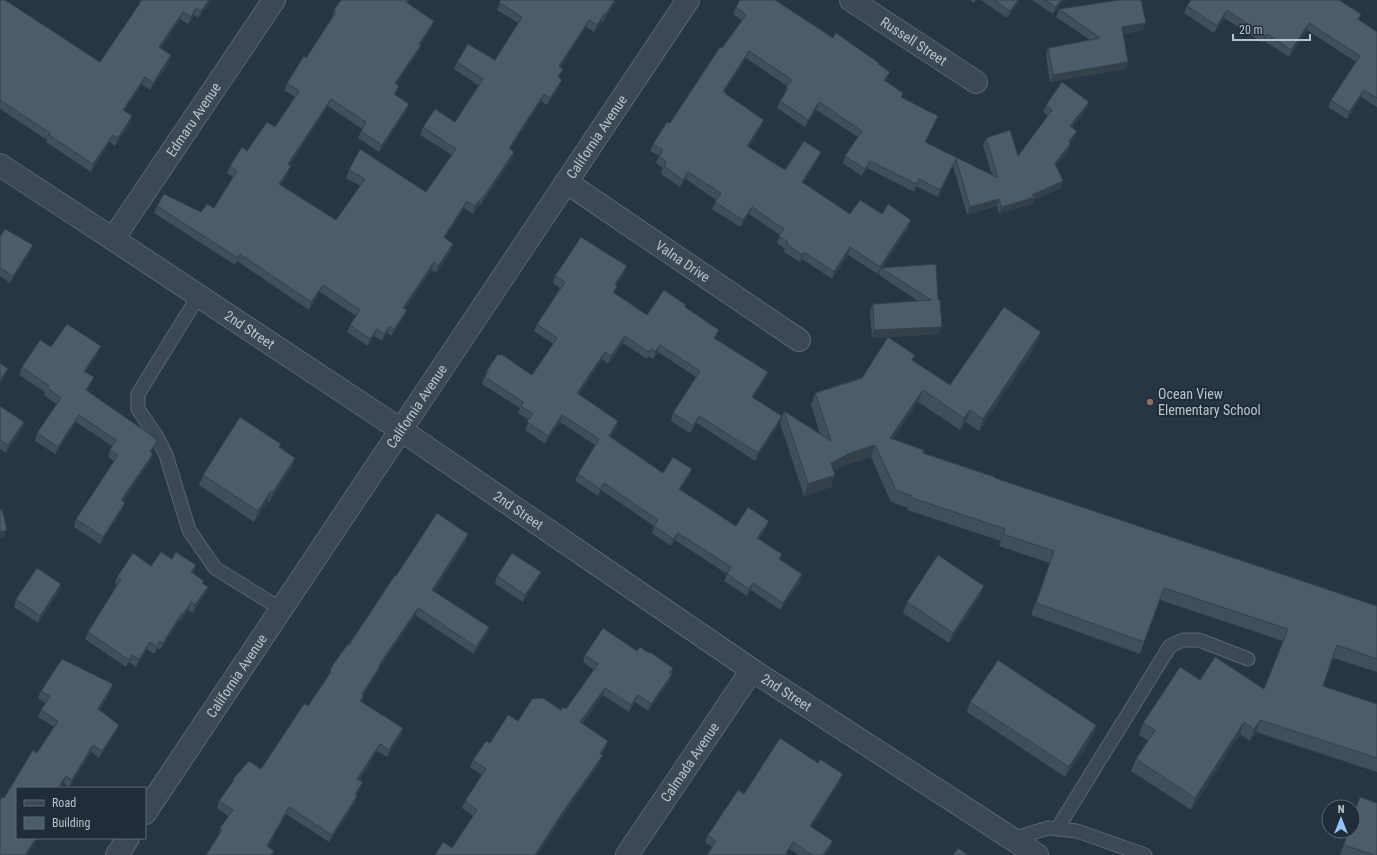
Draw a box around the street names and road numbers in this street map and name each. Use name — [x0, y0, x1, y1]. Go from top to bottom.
street label: Russell Street — [878, 14, 950, 69]
street label: Edmaru Avenue — [163, 79, 224, 160]
street label: California Avenue — [563, 92, 630, 182]
street label: Valna Drive — [652, 237, 713, 285]
street label: 2nd Street — [222, 307, 278, 352]
street label: California Avenue — [383, 361, 450, 451]
street label: 2nd Street — [491, 488, 546, 533]
street label: California Avenue — [203, 631, 271, 721]
street label: 2nd Street — [758, 670, 815, 715]
street label: Calmada Avenue — [657, 719, 722, 805]

